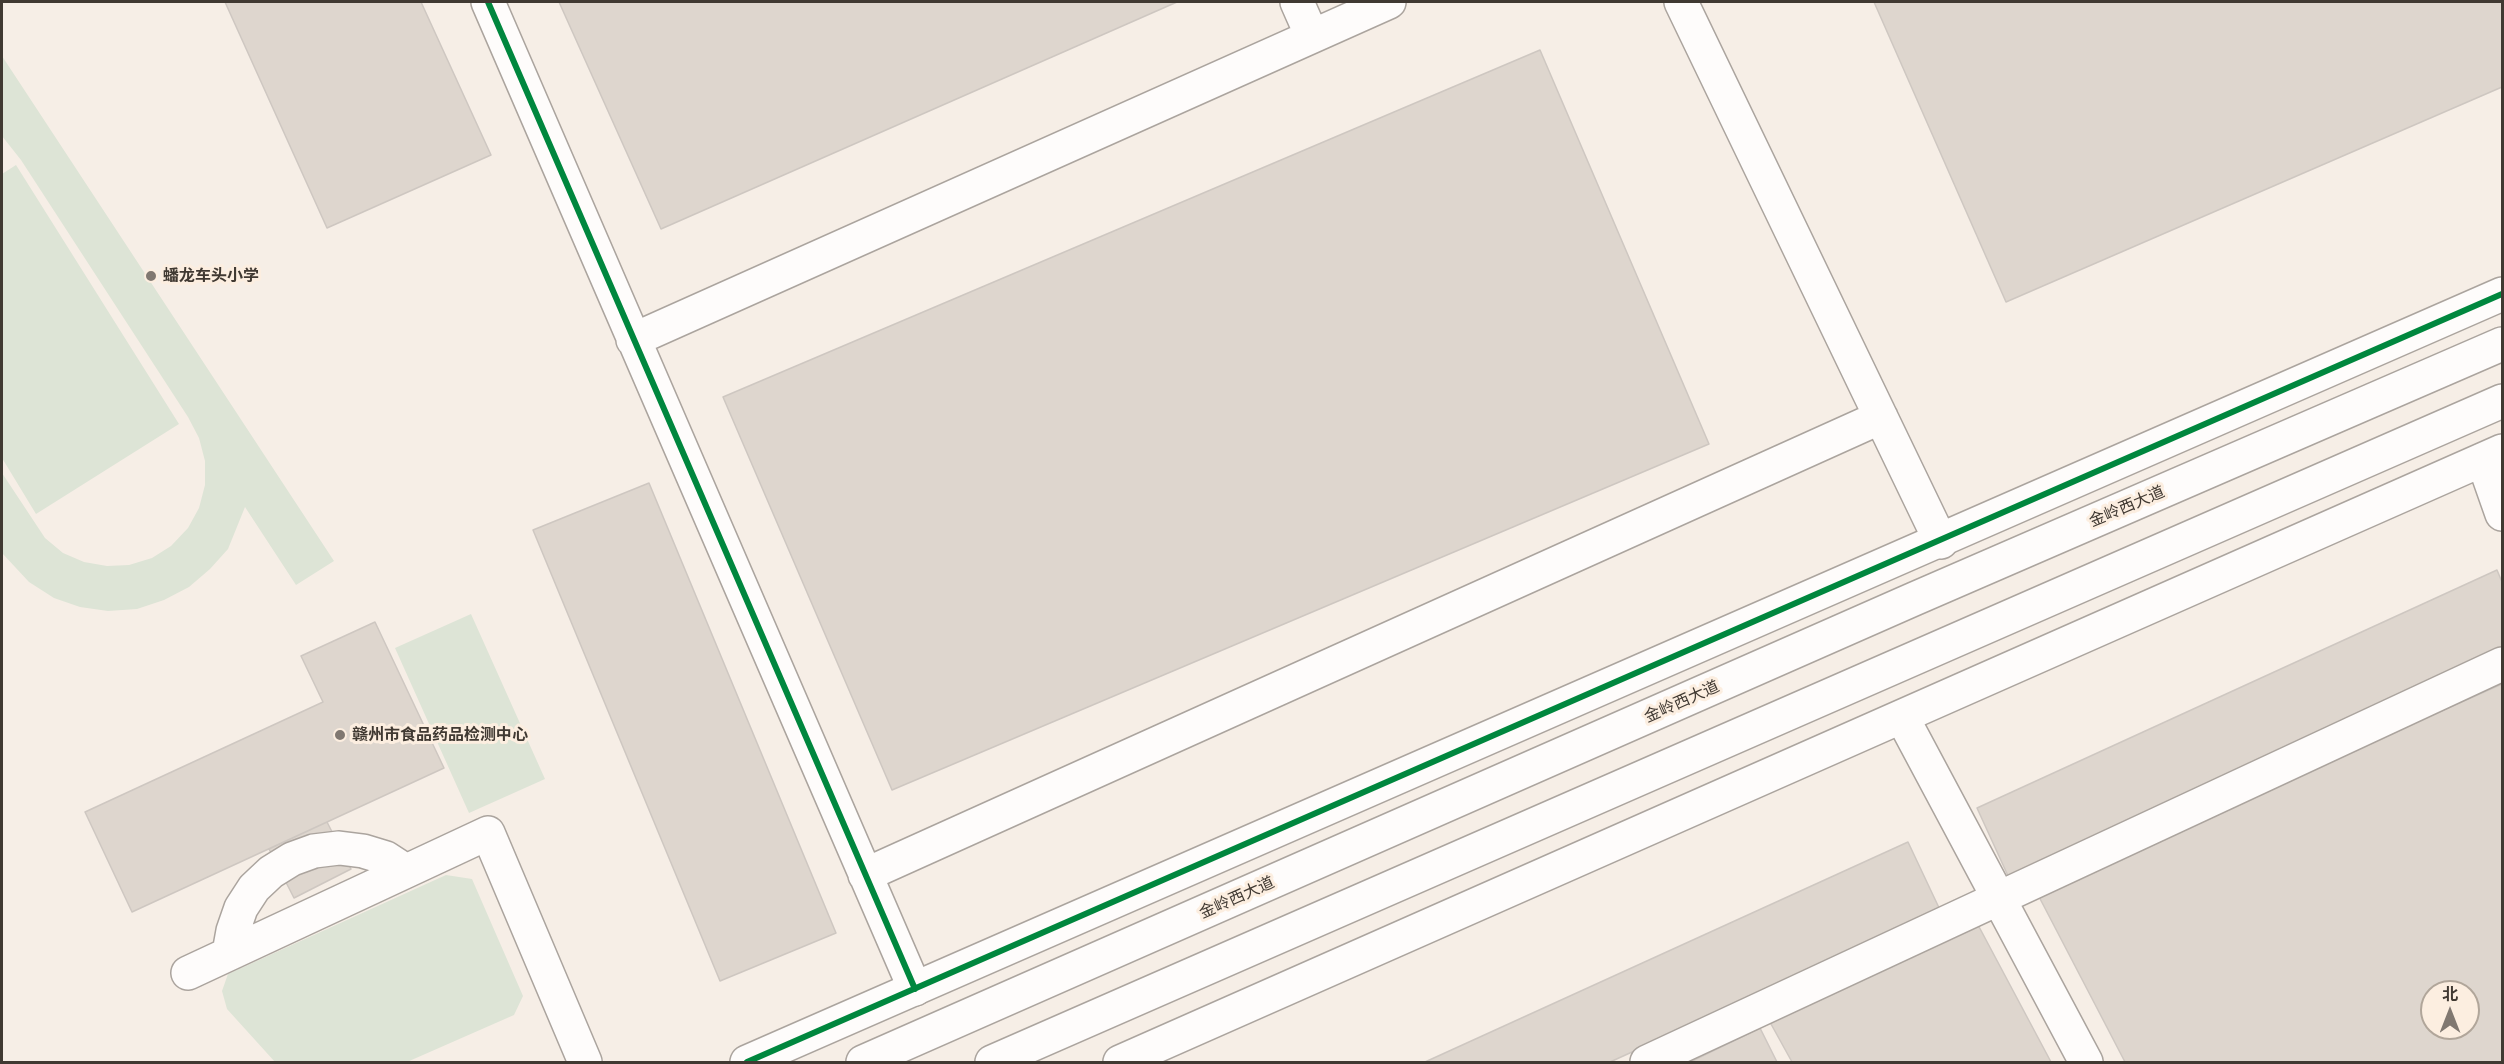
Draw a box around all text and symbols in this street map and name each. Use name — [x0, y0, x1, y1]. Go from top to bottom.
place label: 蟠龙车头小学 — [163, 266, 259, 286]
marker: 蟠龙车头小学 — [144, 269, 158, 283]
street label: 金岭西大道 — [2086, 483, 2168, 531]
street label: 金岭西大道 — [1642, 677, 1722, 727]
place label: 赣州市食品药品检测中心 — [352, 725, 528, 745]
marker: 赣州市食品药品检测中心 — [333, 728, 347, 742]
street label: 金岭西大道 — [1197, 873, 1277, 923]
north arrow — [2420, 980, 2480, 1040]
text: 北 — [2442, 984, 2458, 1004]

